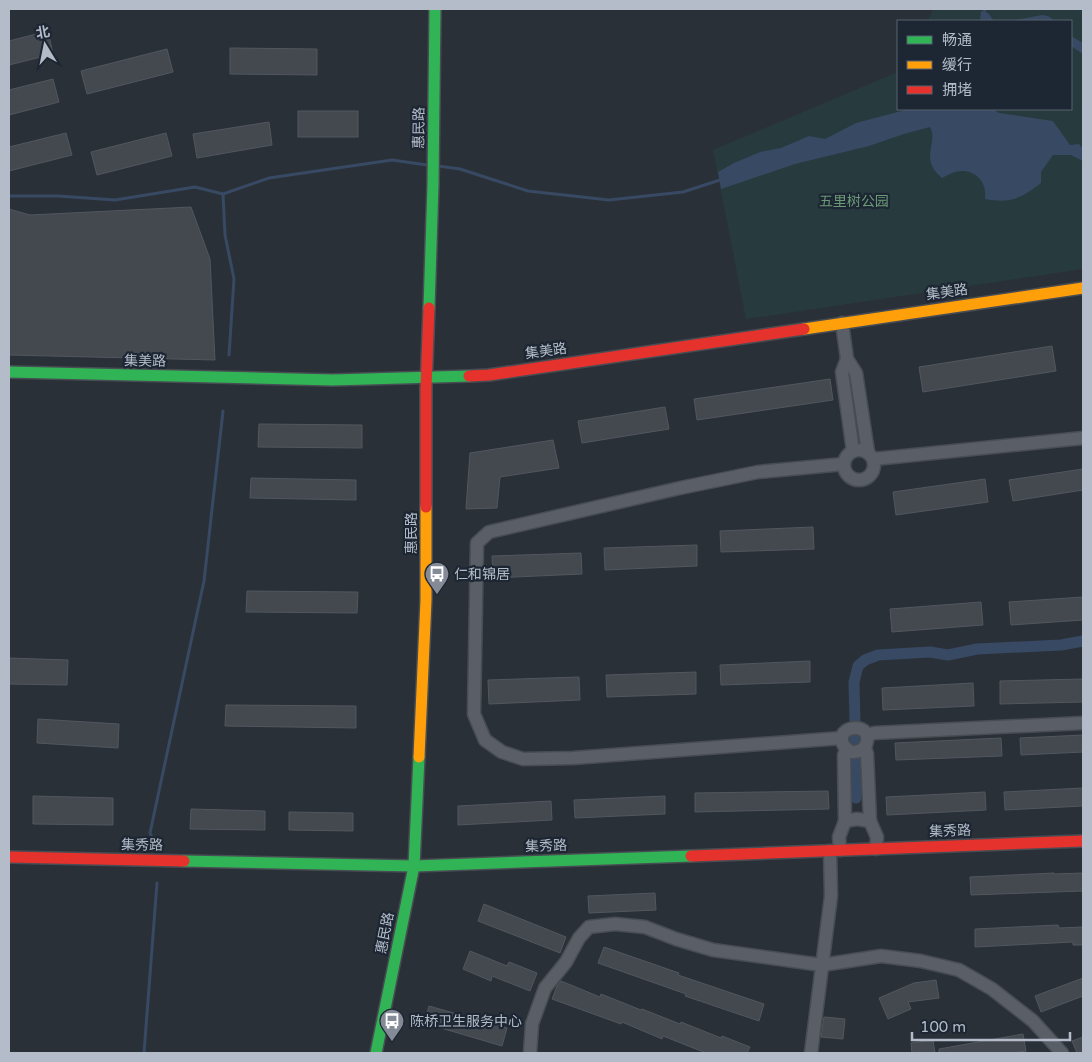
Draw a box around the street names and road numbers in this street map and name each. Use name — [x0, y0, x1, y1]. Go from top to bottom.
street label: 惠民路 — [410, 107, 428, 149]
street label: 集美路 — [925, 281, 969, 303]
street label: 集美路 — [524, 340, 568, 362]
street label: 集美路 — [124, 352, 166, 370]
street label: 惠民路 — [403, 512, 420, 554]
street label: 集秀路 — [929, 822, 971, 840]
street label: 集秀路 — [121, 836, 163, 854]
street label: 集秀路 — [525, 837, 567, 855]
street label: 惠民路 — [373, 911, 397, 955]

